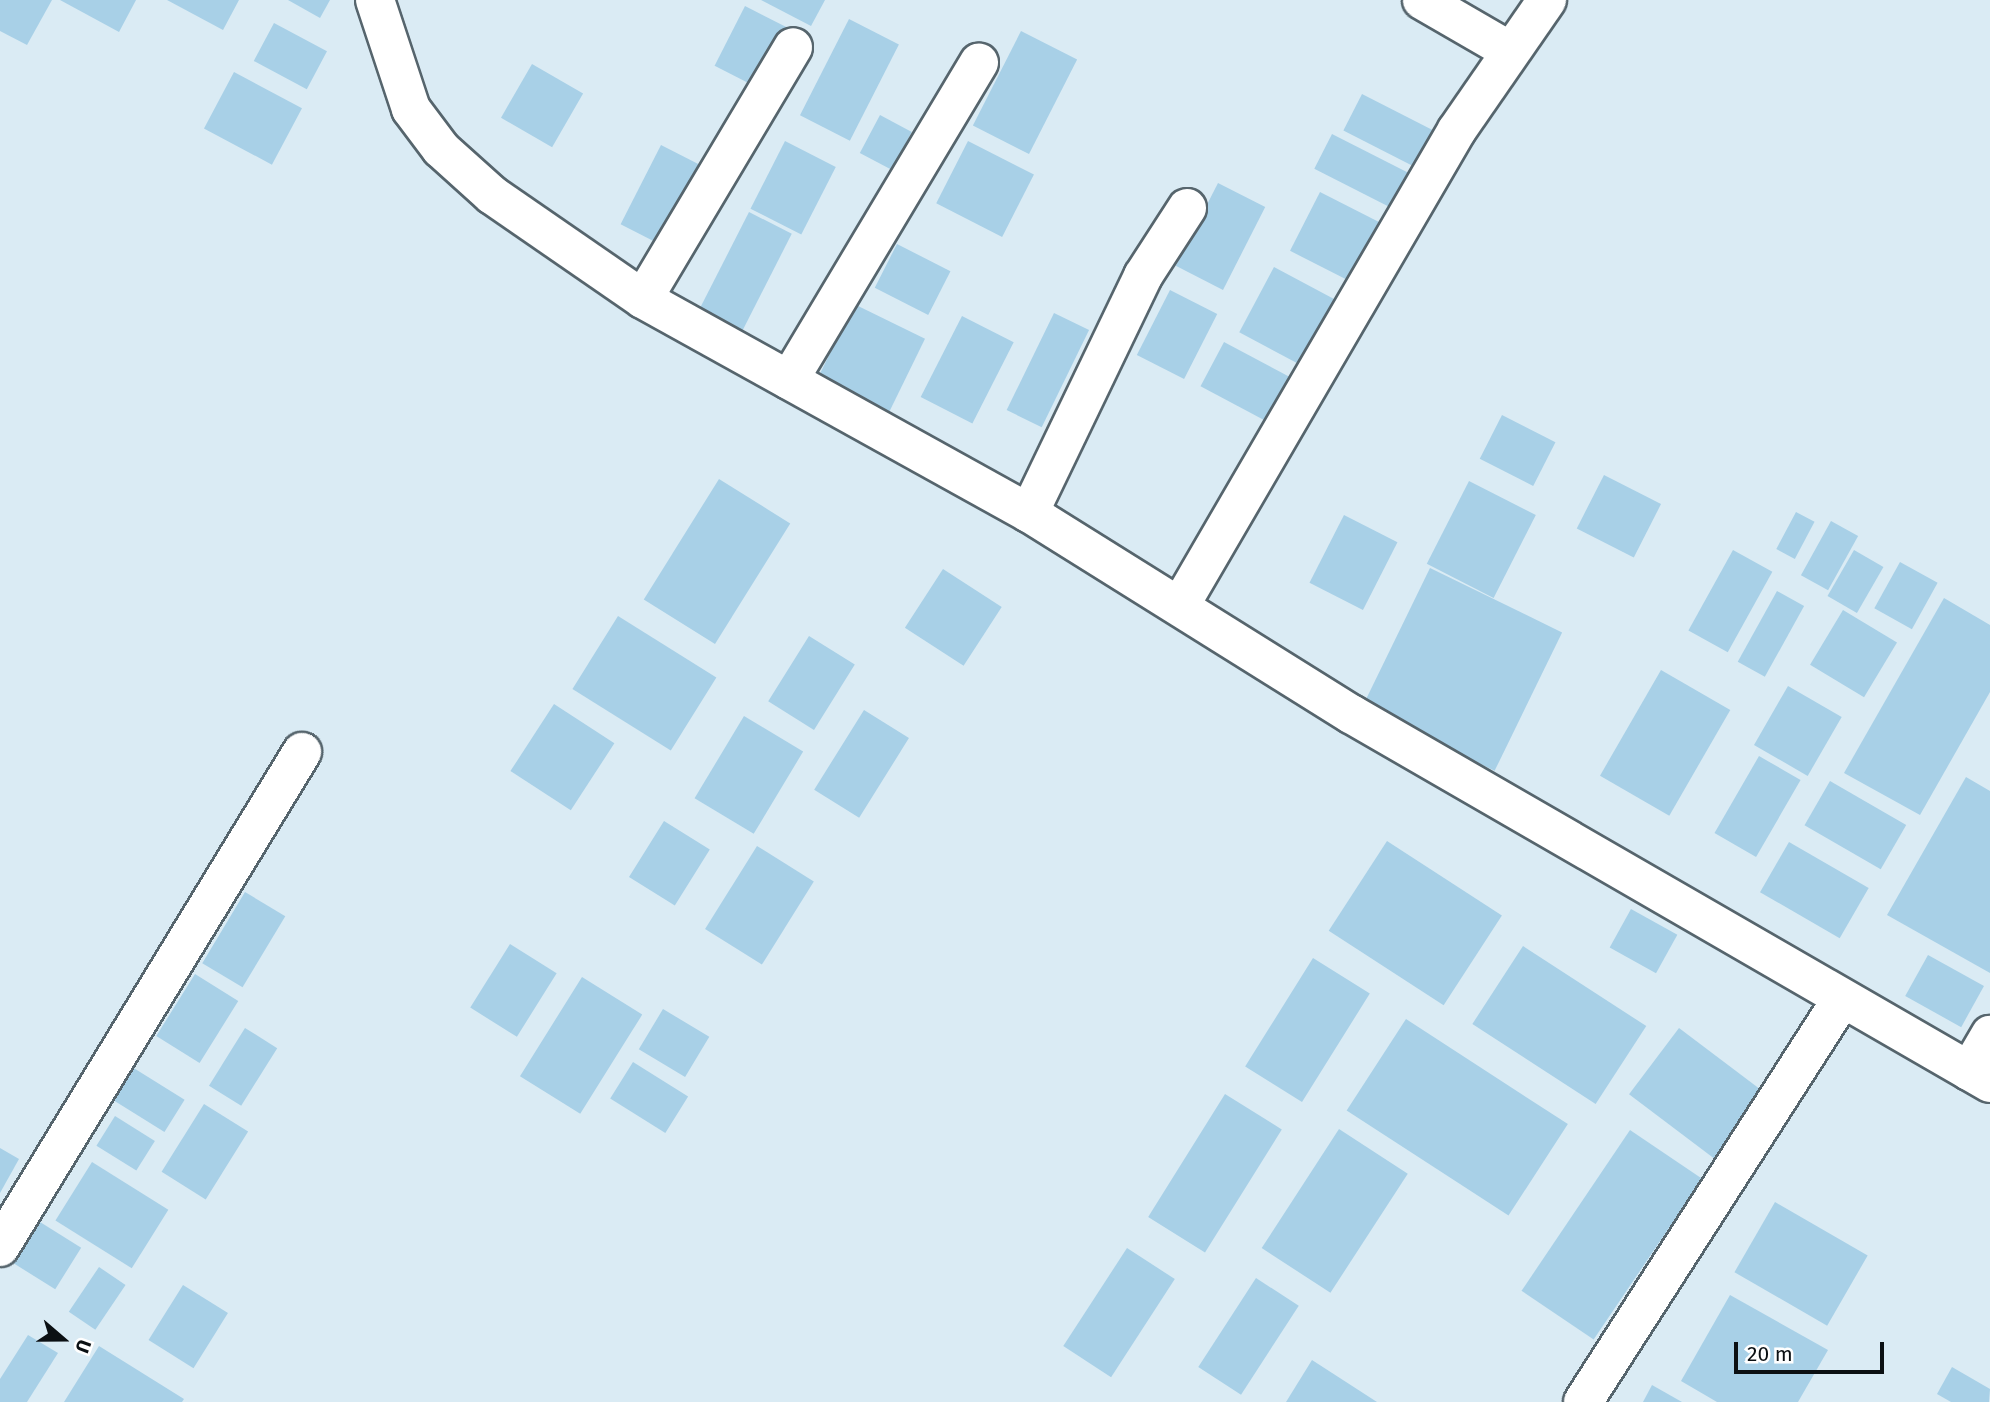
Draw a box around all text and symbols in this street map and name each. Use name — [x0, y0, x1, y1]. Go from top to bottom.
north arrow — [28, 1304, 98, 1374]
scale bar — [1738, 1328, 1888, 1372]
text: U — [70, 1337, 96, 1356]
text: 20 m — [1747, 1341, 1793, 1367]

